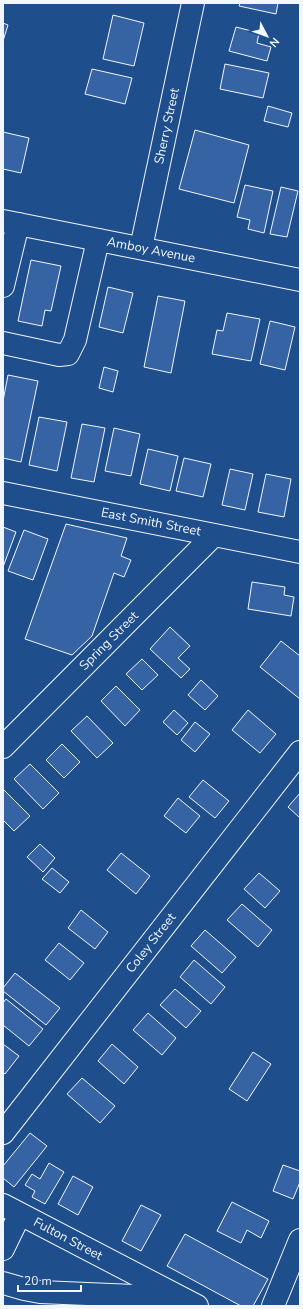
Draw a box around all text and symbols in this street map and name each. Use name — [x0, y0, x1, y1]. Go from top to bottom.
north arrow — [247, 16, 287, 56]
text: N — [266, 34, 283, 50]
street label: Sherry Street — [150, 86, 184, 166]
street label: Amboy Avenue — [105, 233, 197, 267]
street label: East Smith Street — [100, 503, 203, 541]
street label: Spring Street — [75, 607, 143, 675]
street label: Coley Street — [122, 909, 180, 977]
street label: Fulton Street — [30, 1213, 106, 1265]
scale bar — [18, 1267, 81, 1293]
text: 20 m — [24, 1273, 52, 1289]

